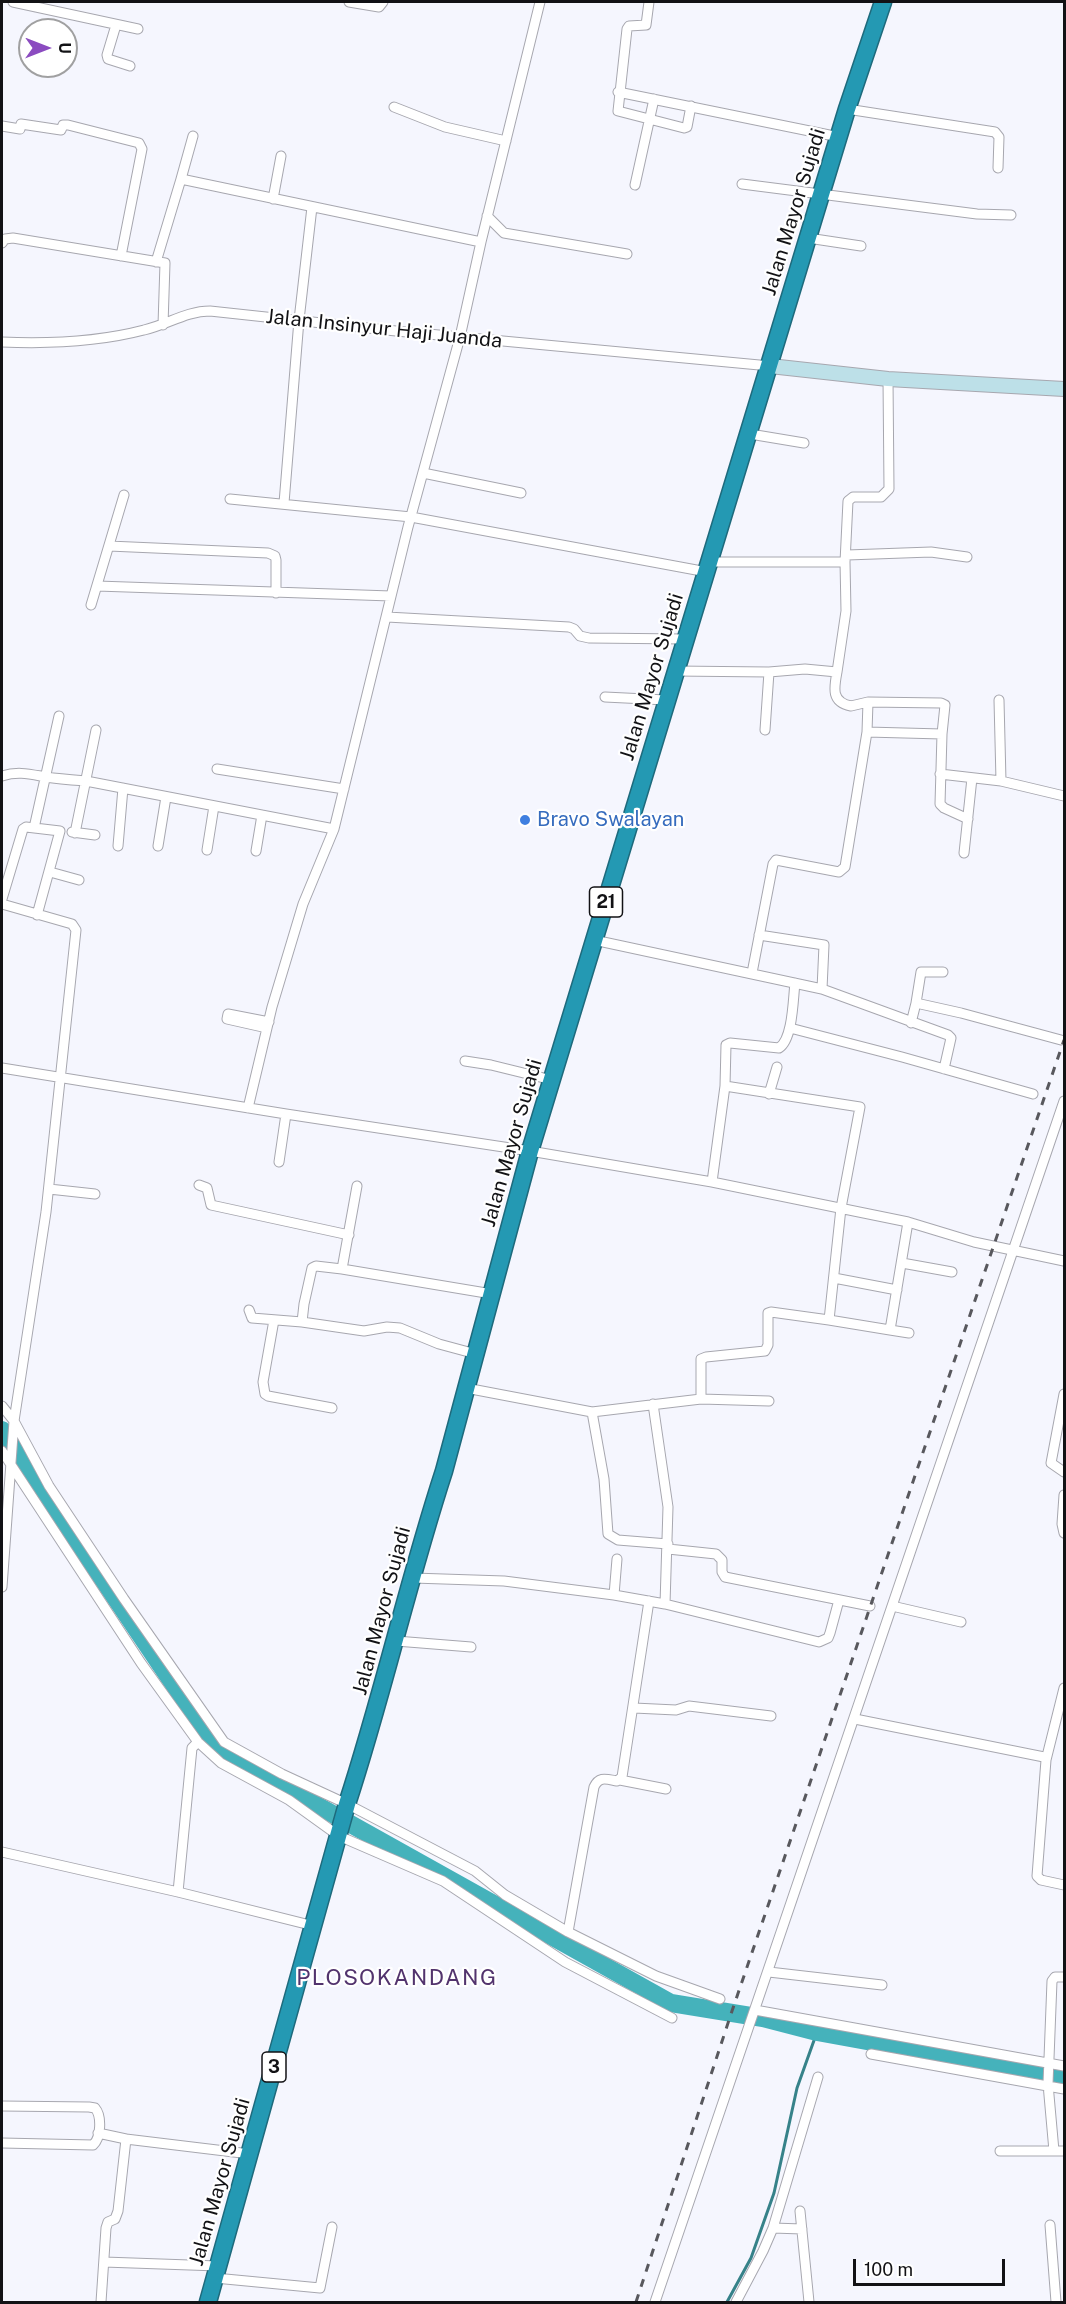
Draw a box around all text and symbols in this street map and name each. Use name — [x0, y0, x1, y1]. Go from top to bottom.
north arrow — [18, 18, 78, 78]
text: U — [55, 42, 74, 54]
street label: Jalan Mayor Sujadi — [757, 126, 831, 298]
street label: Jalan Insinyur Haji Juanda — [265, 305, 503, 353]
street label: Jalan Mayor Sujadi — [615, 591, 689, 763]
place label: Bravo Swalayan — [537, 808, 684, 832]
marker: Bravo Swalayan — [518, 813, 532, 827]
road number: 21 — [590, 887, 622, 917]
street label: Jalan Mayor Sujadi — [477, 1056, 547, 1230]
street label: Jalan Mayor Sujadi — [348, 1524, 416, 1698]
district label: PLOSOKANDANG — [296, 1965, 498, 1991]
road number: 3 — [262, 2052, 286, 2082]
street label: Jalan Mayor Sujadi — [185, 2095, 255, 2269]
scale bar — [856, 2247, 1008, 2285]
text: 100 m — [864, 2259, 913, 2280]

